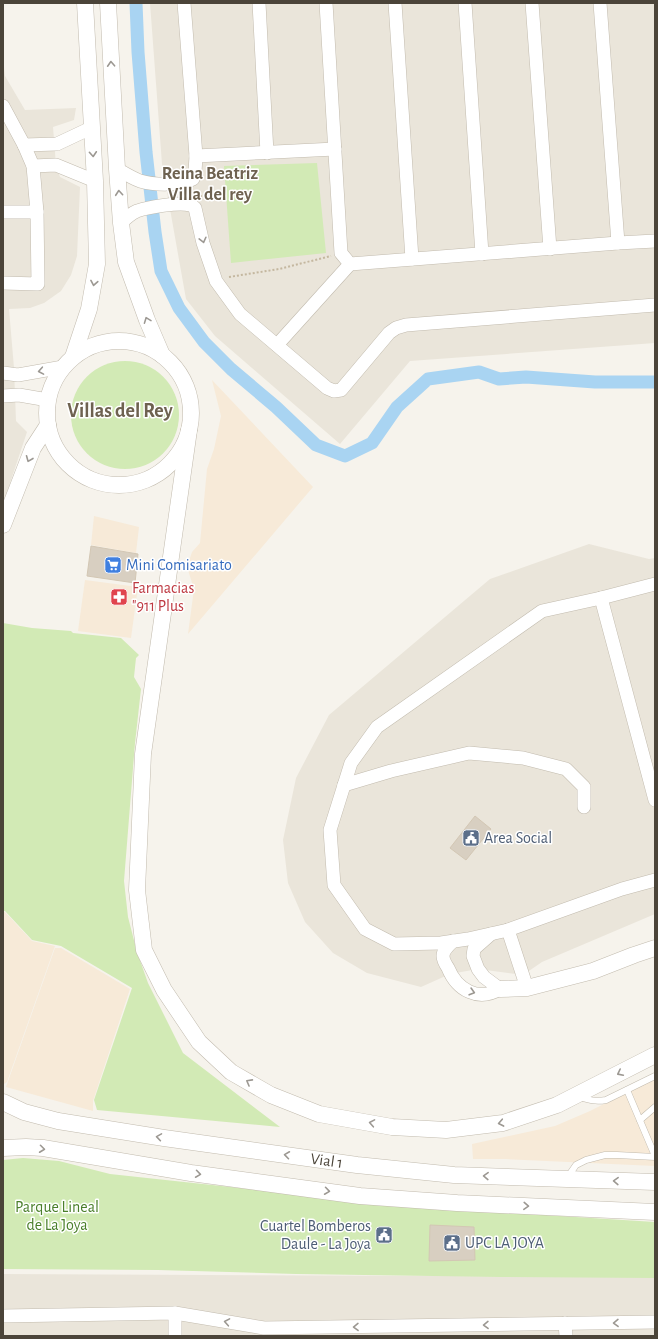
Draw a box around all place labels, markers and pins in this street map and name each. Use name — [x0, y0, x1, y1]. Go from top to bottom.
supermarket icon: Mini Comisariato — [103, 555, 123, 575]
place label: Mini Comisariato — [126, 557, 232, 573]
place label: Farmacias "911 Plus — [132, 580, 194, 614]
pharmacy icon: Farmacias "911 Plus — [109, 587, 129, 607]
public building icon: Area Social — [461, 828, 481, 848]
place label: Area Social — [484, 830, 552, 846]
place label: Cuartel Bomberos Daule - La Joya — [260, 1218, 371, 1253]
public building icon: Cuartel Bomberos Daule - La Joya — [374, 1225, 394, 1245]
public building icon: UPC LA JOYA — [442, 1233, 462, 1253]
place label: UPC LA JOYA — [465, 1235, 544, 1251]

